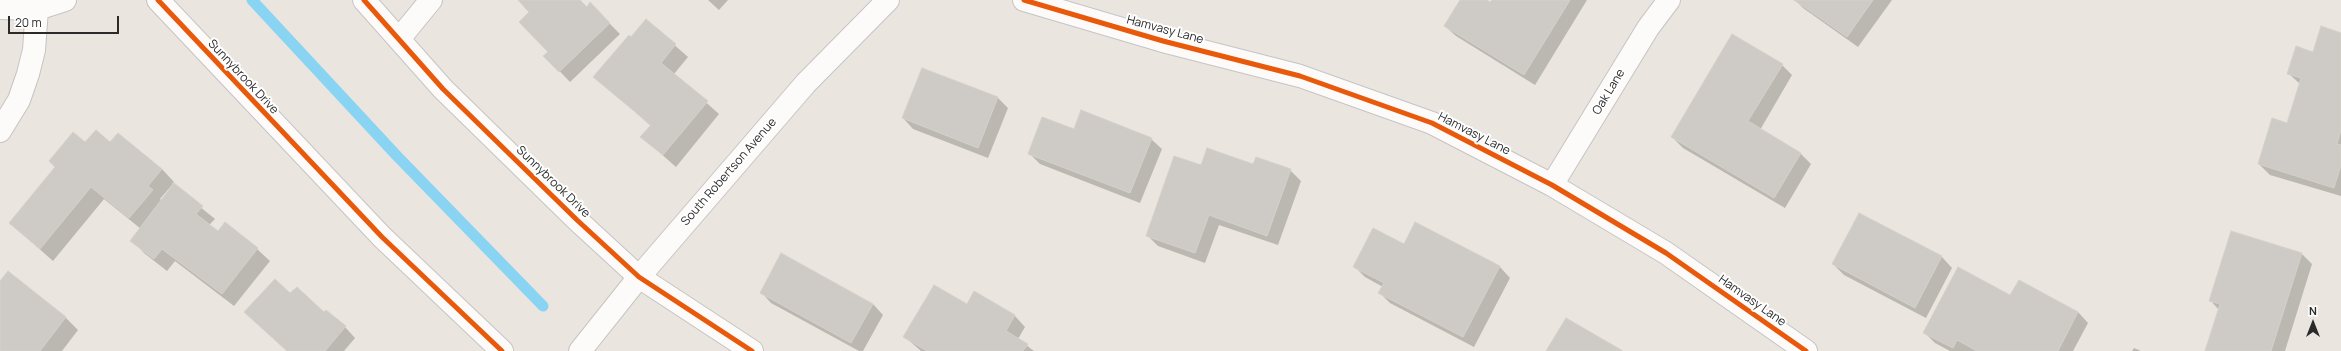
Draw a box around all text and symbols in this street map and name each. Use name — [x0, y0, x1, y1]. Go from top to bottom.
scale bar — [10, 8, 121, 34]
street label: Hamvasy Lane — [1125, 13, 1205, 47]
text: 20 m — [15, 14, 42, 31]
street label: Sunnybrook Drive — [205, 37, 281, 117]
street label: Oak Lane — [1590, 67, 1628, 117]
street label: Hamvasy Lane — [1435, 110, 1513, 158]
street label: South Robertson Avenue — [678, 115, 780, 229]
street label: Sunnybrook Drive — [513, 143, 593, 221]
street label: Hamvasy Lane — [1715, 272, 1789, 330]
north arrow — [2293, 303, 2333, 343]
text: N — [2309, 303, 2317, 318]

